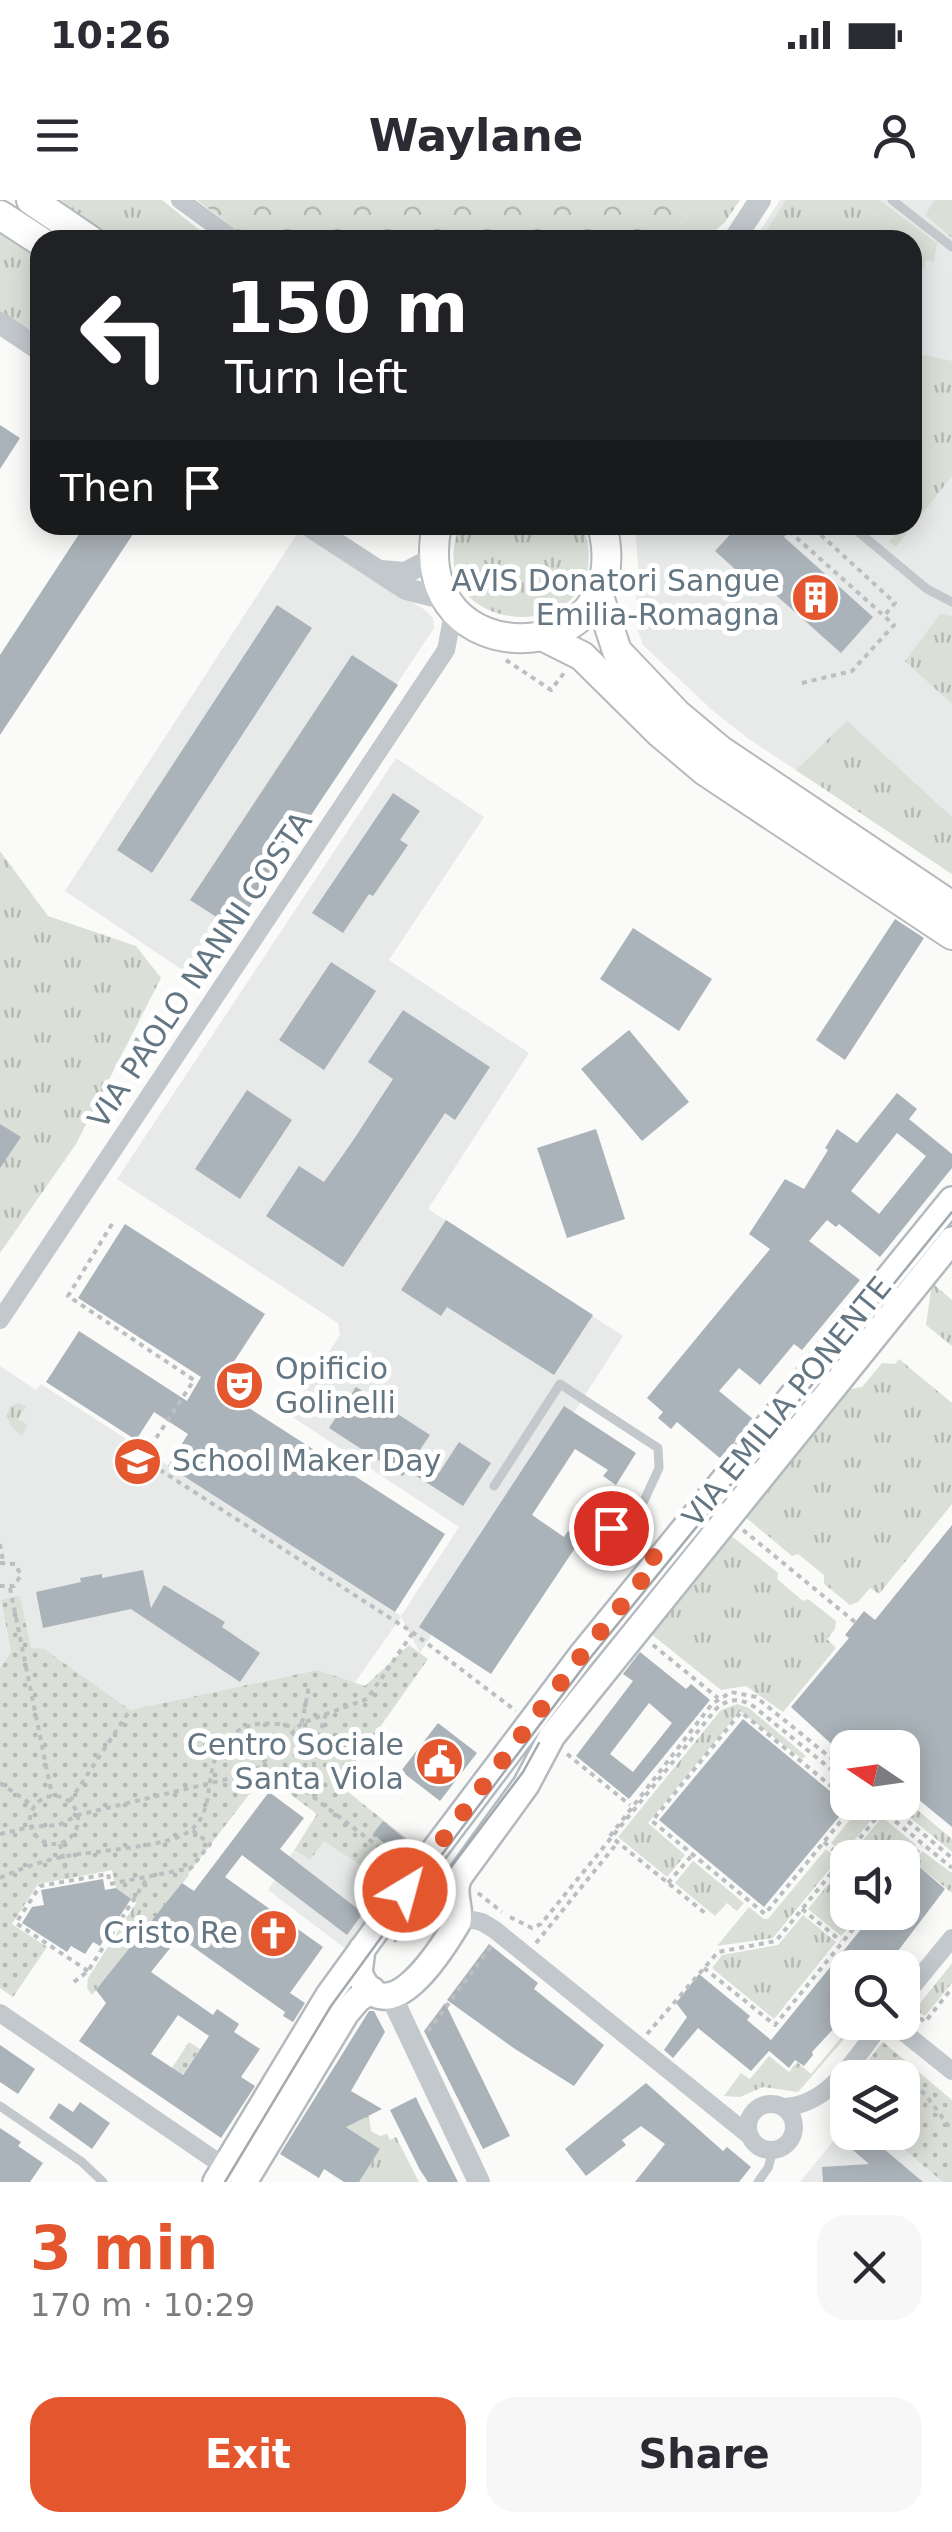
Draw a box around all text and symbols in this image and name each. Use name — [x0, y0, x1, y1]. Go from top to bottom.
text: 10:26 — [50, 13, 171, 57]
icon: menu — [30, 108, 85, 163]
icon: person — [867, 108, 922, 163]
text: Waylane — [369, 109, 583, 162]
text: 150 m — [225, 267, 468, 349]
icon: left — [60, 270, 190, 400]
text: Turn left — [225, 351, 408, 404]
icon: arrive — [175, 460, 230, 515]
text: Then — [60, 466, 155, 510]
place label: AVIS Donatori Sangue Emilia-Romagna — [451, 563, 780, 632]
building icon: AVIS Donatori Sangue Emilia-Romagna — [789, 572, 841, 624]
street label: VIA PAOLO NANNI COSTA — [80, 804, 319, 1135]
street label: VIA EMILIA PONENTE — [675, 1270, 898, 1534]
place label: Opificio Golinelli — [275, 1351, 396, 1420]
theatre icon: Opificio Golinelli — [214, 1360, 266, 1412]
school or university icon: School Maker Day — [111, 1435, 163, 1487]
place label: School Maker Day — [172, 1443, 441, 1478]
pin — [569, 1486, 654, 1571]
icon: arrive — [584, 1501, 639, 1556]
place label: Centro Sociale Santa Viola — [187, 1727, 404, 1796]
north arrow — [830, 1730, 920, 1820]
map controls — [830, 1730, 920, 2150]
public building icon: Centro Sociale Santa Viola — [413, 1736, 465, 1788]
position arrow — [353, 1838, 457, 1942]
button: sound — [830, 1840, 920, 1930]
church icon: Cristo Re — [247, 1907, 299, 1959]
place label: Cristo Re — [103, 1915, 238, 1950]
button: search — [830, 1950, 920, 2040]
button: layers — [830, 2060, 920, 2150]
text: 3 min — [30, 2213, 218, 2283]
button: close — [817, 2215, 922, 2320]
text: 170 m · 10:29 — [30, 2286, 255, 2324]
button: Exit — [30, 2397, 466, 2512]
button: Share — [486, 2397, 922, 2512]

